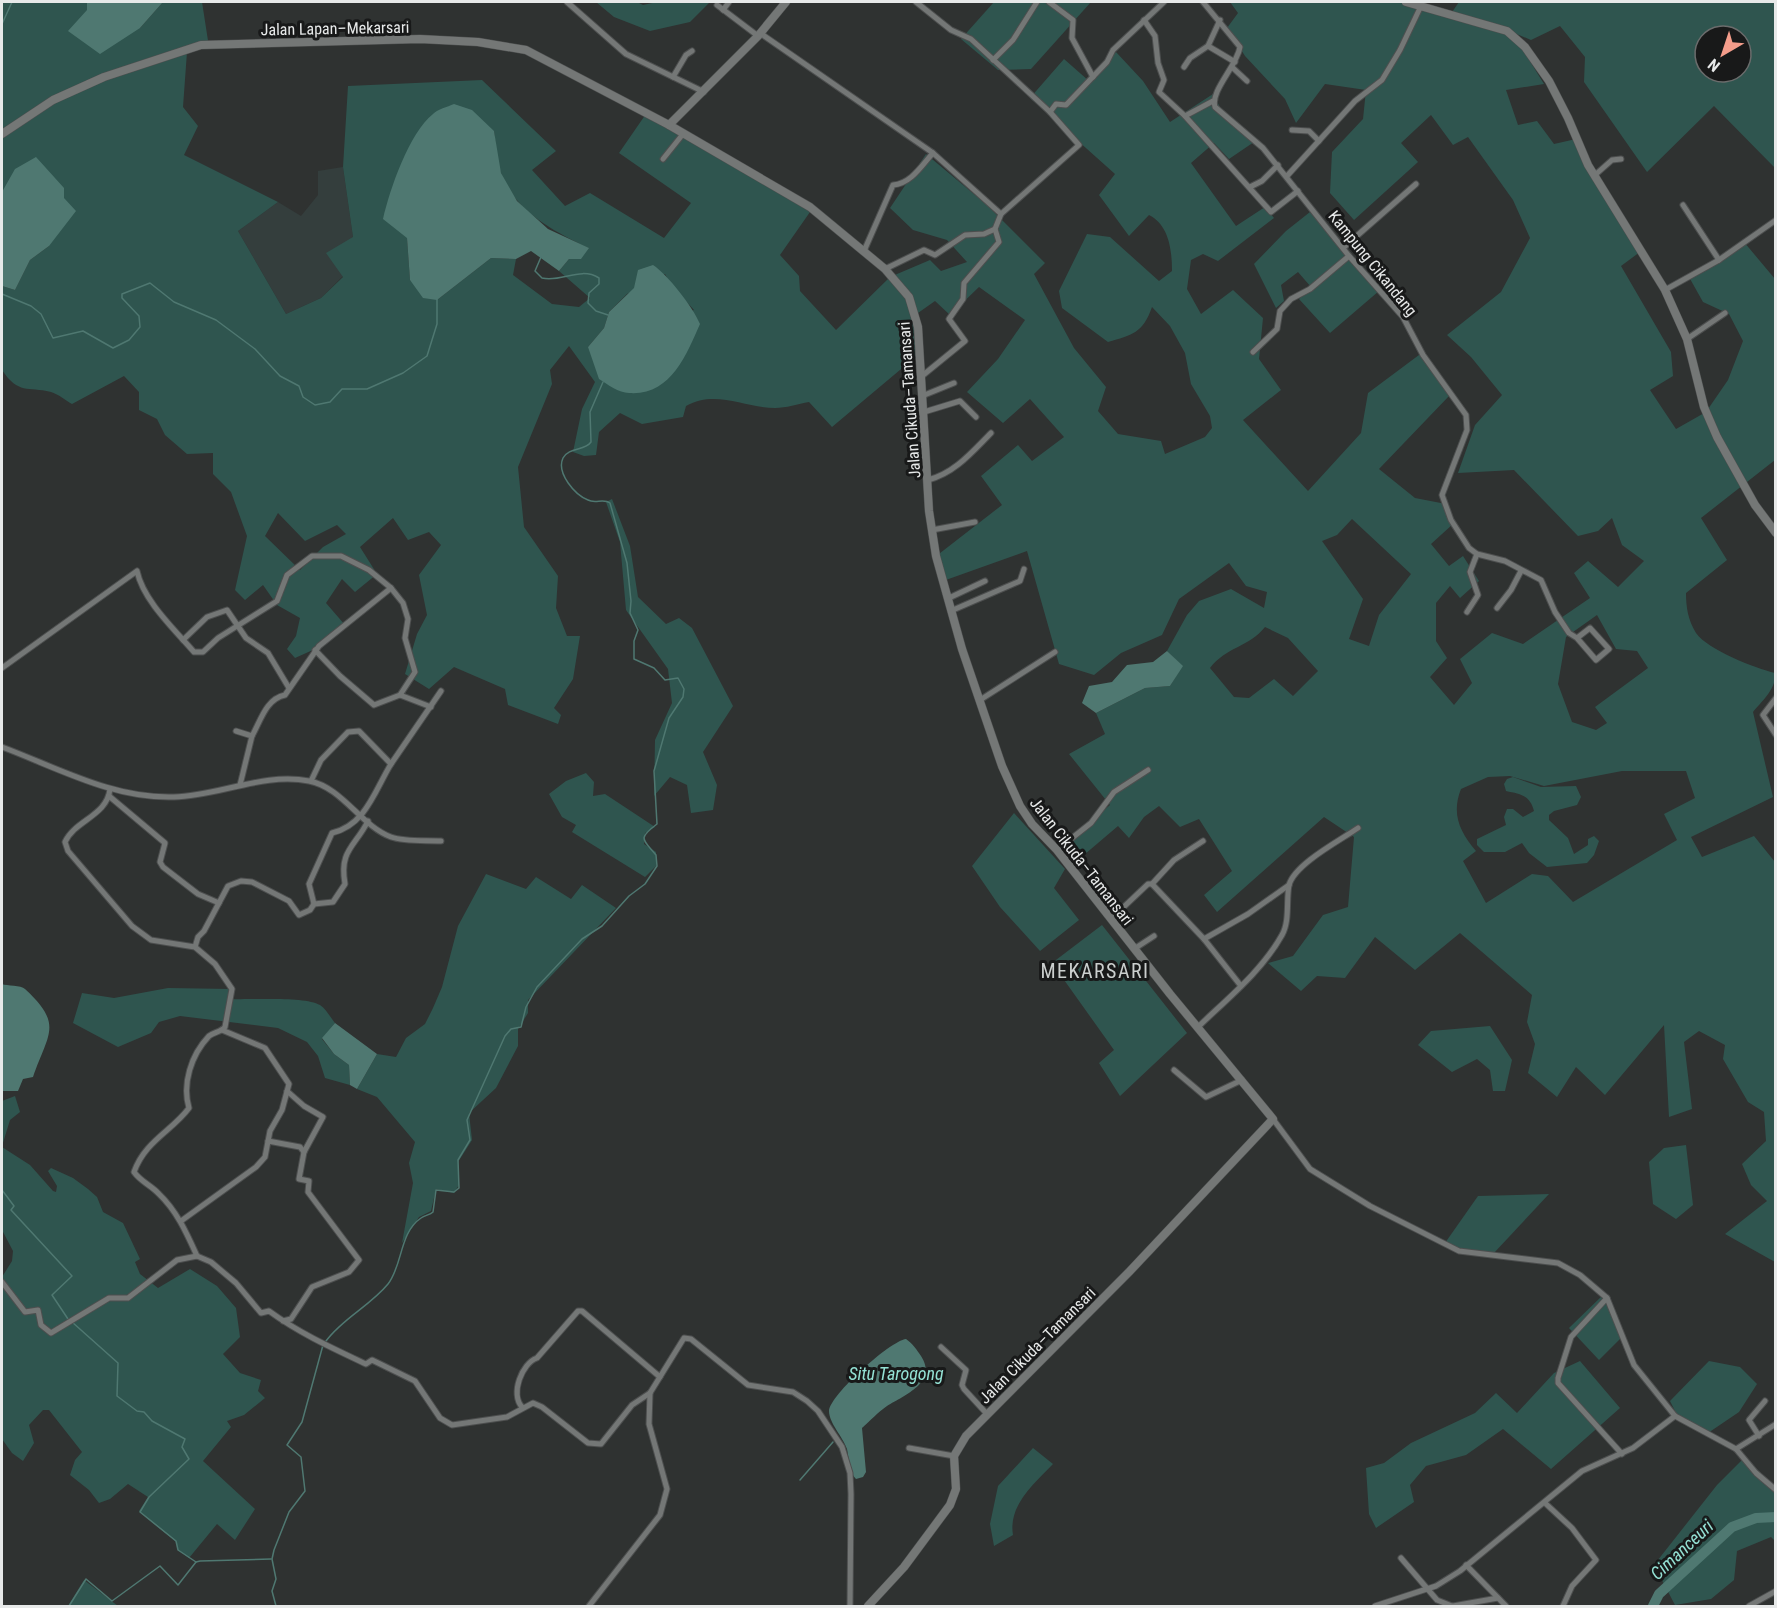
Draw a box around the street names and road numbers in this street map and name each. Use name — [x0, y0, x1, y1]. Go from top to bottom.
street label: Jalan Lapan–Mekarsari — [260, 18, 410, 39]
street label: Kampung Cikandang — [1324, 207, 1421, 320]
street label: Jalan Cikuda–Tamansari — [895, 321, 924, 479]
street label: Jalan Cikuda–Tamansari — [1026, 794, 1137, 929]
street label: Jalan Cikuda–Tamansari — [975, 1283, 1099, 1407]

